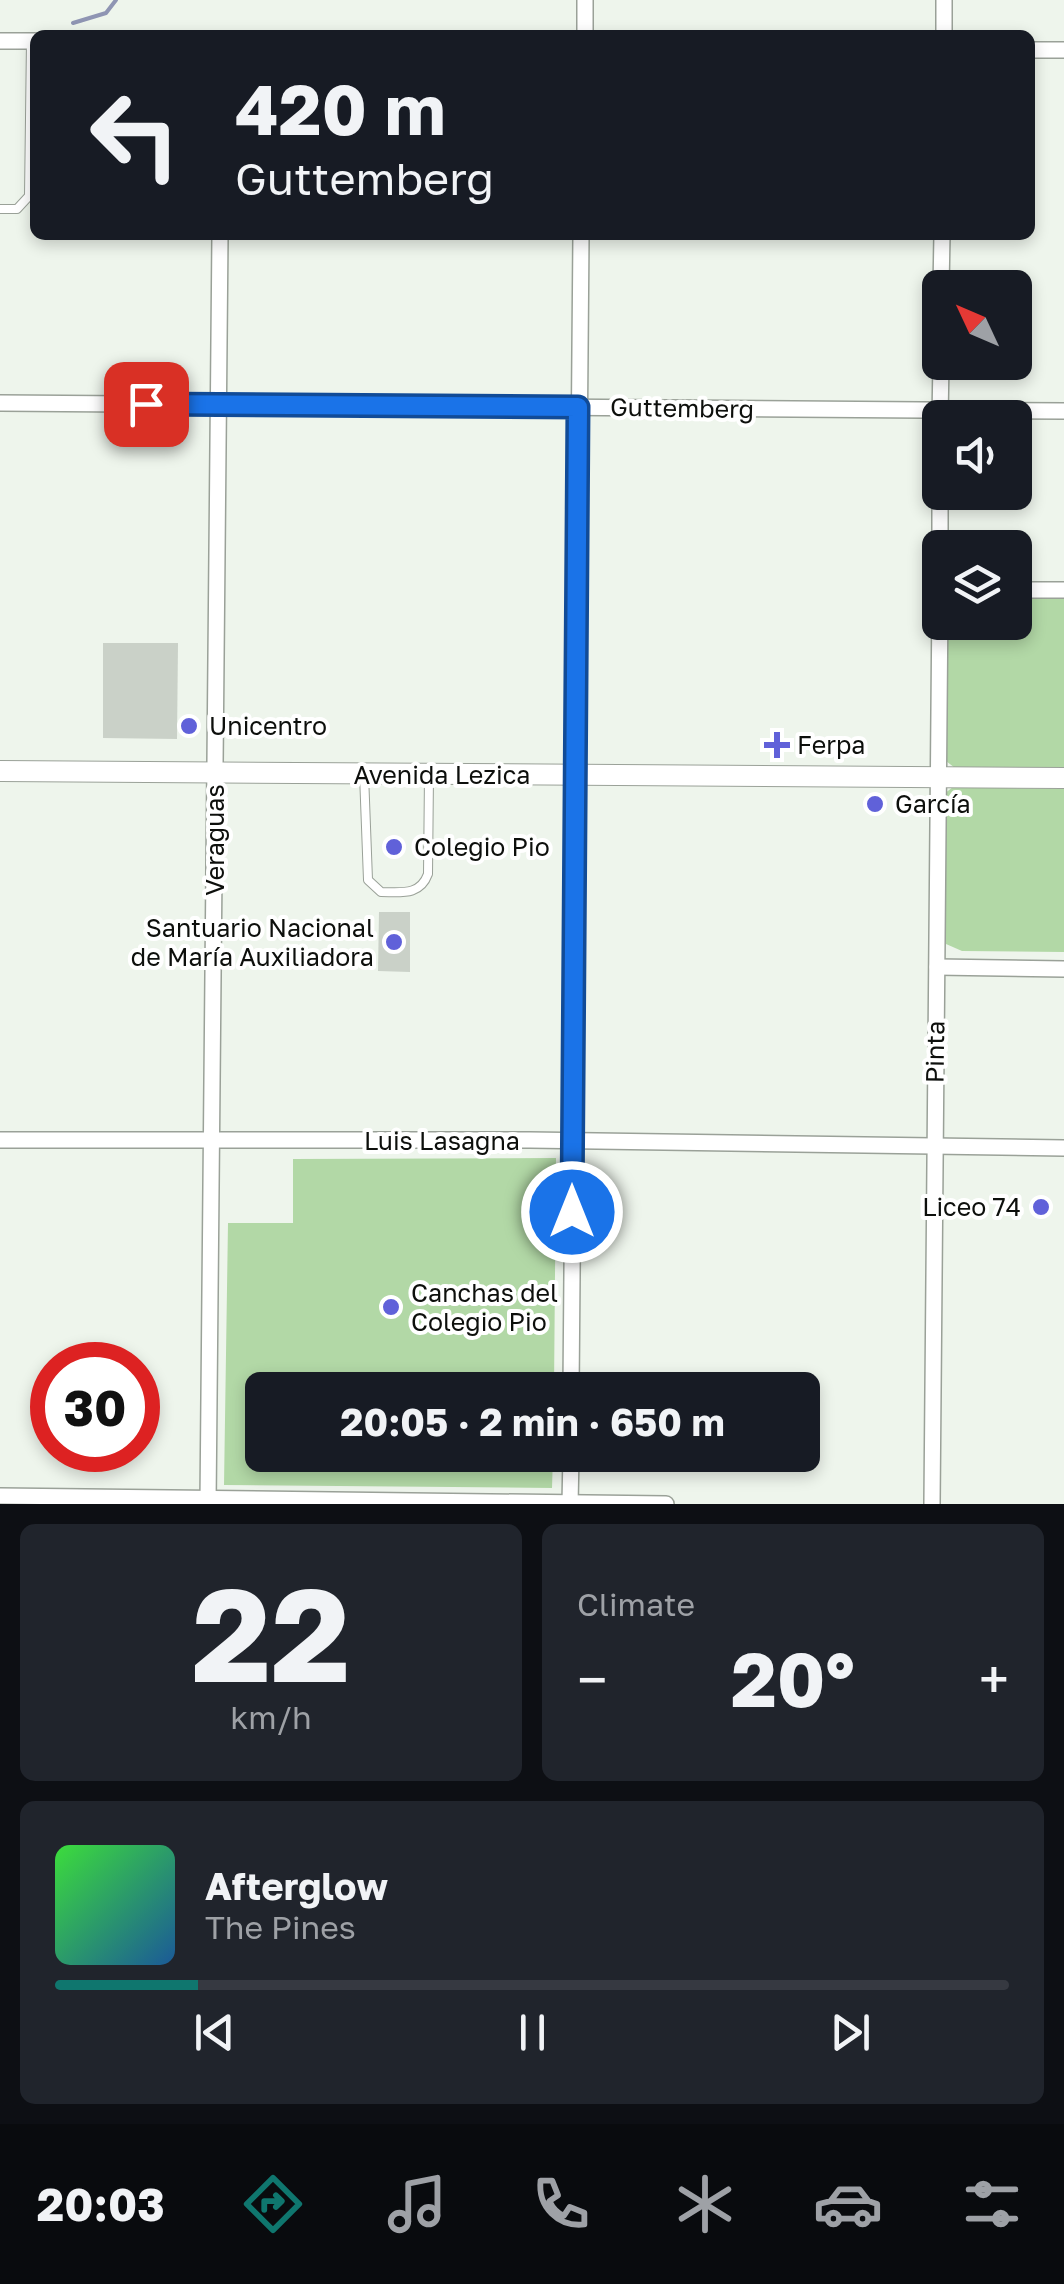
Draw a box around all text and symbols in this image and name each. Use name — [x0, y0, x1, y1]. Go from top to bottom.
text: 420 m — [235, 66, 446, 150]
icon: left — [70, 70, 200, 200]
text: Guttemberg — [235, 151, 494, 205]
north arrow — [922, 270, 1032, 380]
map controls — [922, 270, 1032, 640]
pin — [104, 362, 189, 447]
icon: arrive — [119, 377, 174, 432]
street label: Guttemberg — [610, 391, 754, 424]
button: sound — [922, 400, 1032, 510]
button: layers — [922, 530, 1032, 640]
place label: Unicentro — [209, 710, 327, 741]
marker: Unicentro — [178, 715, 200, 737]
place label: Ferpa — [797, 729, 865, 760]
marker: Ferpa — [766, 734, 788, 756]
street label: Avenida Lezica — [354, 759, 530, 790]
street label: Veraguas — [199, 784, 230, 896]
place label: García — [895, 788, 971, 819]
marker: García — [864, 793, 886, 815]
place label: Colegio Pio — [414, 831, 550, 862]
marker: Colegio Pio — [383, 836, 405, 858]
place label: Santuario Nacional de María Auxiliadora — [131, 912, 374, 972]
marker: Santuario Nacional de María Auxiliadora — [383, 931, 405, 953]
street label: Pinta — [918, 1021, 951, 1083]
street label: Luis Lasagna — [364, 1125, 520, 1156]
position arrow — [520, 1160, 624, 1264]
place label: Liceo 74 — [922, 1191, 1021, 1222]
marker: Liceo 74 — [1030, 1196, 1052, 1218]
place label: Canchas del Colegio Pio — [411, 1277, 558, 1337]
marker: Canchas del Colegio Pio — [380, 1296, 402, 1318]
speed limit sign: 30 — [30, 1342, 160, 1472]
text: 20:05 · 2 min · 650 m — [340, 1399, 725, 1444]
text: 22 — [192, 1555, 350, 1711]
text: Climate — [577, 1585, 695, 1623]
text: 20° — [731, 1633, 855, 1724]
text: − — [577, 1646, 607, 1712]
text: + — [979, 1646, 1009, 1712]
text: km/h — [230, 1698, 312, 1736]
text: Afterglow — [205, 1863, 388, 1908]
text: The Pines — [205, 1908, 356, 1946]
icon: previous — [187, 2005, 242, 2060]
icon: pause — [505, 2005, 560, 2060]
icon: next — [823, 2005, 878, 2060]
icon: directions — [238, 2169, 308, 2239]
icon: music — [382, 2169, 452, 2239]
icon: phone — [526, 2169, 596, 2239]
icon: climate — [670, 2169, 740, 2239]
icon: car — [813, 2169, 883, 2239]
icon: filters — [957, 2169, 1027, 2239]
text: 20:03 — [37, 2177, 165, 2231]

